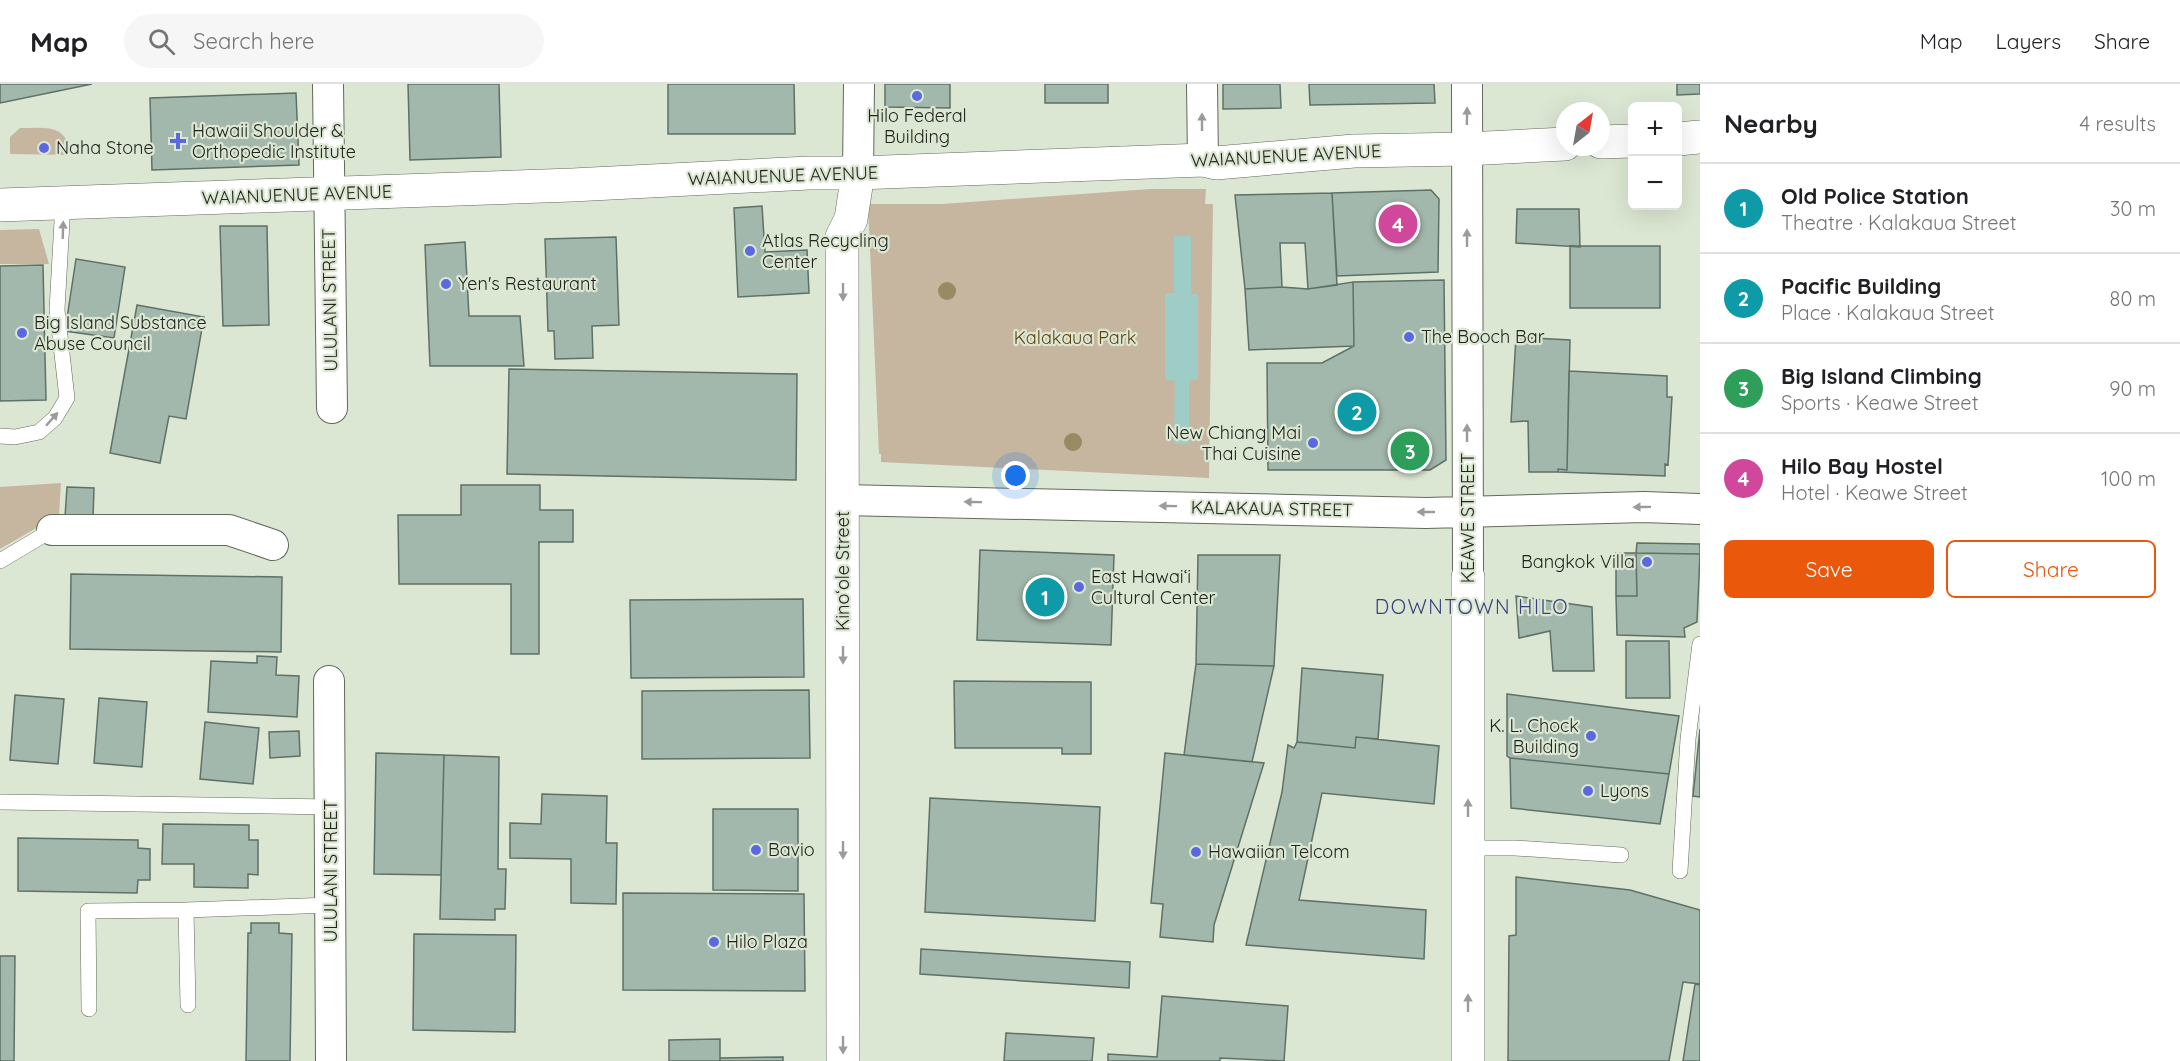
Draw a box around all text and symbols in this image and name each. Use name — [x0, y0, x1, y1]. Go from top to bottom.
search box — [124, 14, 544, 68]
text: Map — [30, 24, 88, 59]
icon: search — [145, 25, 178, 58]
text: Search here — [193, 27, 315, 55]
text: Map — [1920, 28, 1963, 54]
text: Layers — [1996, 28, 2061, 54]
text: Share — [2094, 28, 2150, 54]
marker: Hilo Federal Building — [910, 89, 924, 103]
north arrow — [1556, 102, 1610, 156]
map controls — [1628, 102, 1682, 210]
button: + — [1628, 102, 1682, 156]
place label: Hilo Federal Building — [867, 104, 967, 148]
one-way arrow — [1462, 107, 1472, 126]
text: Nearby — [1724, 107, 1818, 140]
text: 4 results — [2080, 111, 2156, 136]
one-way arrow — [1198, 113, 1207, 132]
place label: Hawaii Shoulder & Orthopedic Institute — [192, 119, 356, 163]
marker: Hawaii Shoulder & Orthopedic Institute — [169, 132, 187, 150]
place label: Naha Stone — [56, 136, 154, 159]
street label: WAIANUENUE AVENUE — [1190, 139, 1382, 172]
marker: Naha Stone — [37, 141, 51, 155]
button: − — [1628, 156, 1682, 210]
street label: WAIANUENUE AVENUE — [687, 161, 879, 190]
street label: WAIANUENUE AVENUE — [201, 180, 393, 209]
text: Old Police Station — [1781, 182, 1969, 210]
text: 1 — [1740, 196, 1747, 221]
text: 30 m — [2110, 196, 2156, 221]
pin: 4 — [1378, 202, 1418, 246]
text: Theatre · Kalakaua Street — [1781, 210, 2017, 235]
one-way arrow — [58, 220, 67, 239]
street label: ULULANI STREET — [317, 228, 342, 372]
one-way arrow — [1462, 228, 1472, 247]
place label: Atlas Recycling Center — [762, 229, 889, 273]
marker: Atlas Recycling Center — [743, 244, 757, 258]
place label: Yen's Restaurant — [458, 272, 597, 295]
text: Pacific Building — [1781, 272, 1941, 300]
marker: Yen's Restaurant — [439, 277, 453, 291]
one-way arrow — [838, 282, 848, 301]
text: 2 — [1738, 286, 1749, 311]
text: 80 m — [2110, 286, 2156, 311]
text: Place · Kalakaua Street — [1781, 300, 1995, 325]
place label: Big Island Substance Abuse Council — [34, 311, 207, 355]
place label: The Booch Bar — [1421, 325, 1545, 348]
marker: Big Island Substance Abuse Council — [15, 326, 29, 340]
park label: Kalakaua Park — [1014, 326, 1136, 349]
marker: The Booch Bar — [1402, 330, 1416, 344]
text: Big Island Climbing — [1781, 362, 1982, 390]
text: 3 — [1738, 376, 1749, 401]
text: 90 m — [2109, 376, 2156, 401]
pin: 2 — [1338, 390, 1376, 434]
text: Sports · Keawe Street — [1781, 390, 1978, 415]
one-way arrow — [45, 412, 58, 427]
place label: New Chiang Mai Thai Cuisine — [1166, 421, 1301, 465]
one-way arrow — [1462, 423, 1472, 442]
pin: 3 — [1390, 428, 1430, 473]
marker: New Chiang Mai Thai Cuisine — [1306, 436, 1320, 450]
text: Hilo Bay Hostel — [1781, 452, 1943, 480]
street label: KEAWE STREET — [1456, 453, 1479, 583]
your location — [1001, 461, 1030, 490]
text: 4 — [1738, 466, 1749, 491]
text: 100 m — [2101, 466, 2156, 491]
text: Hotel · Keawe Street — [1781, 480, 1968, 505]
street label: KALAKAUA STREET — [1191, 496, 1353, 521]
one-way arrow — [963, 498, 982, 507]
one-way arrow — [1158, 501, 1177, 511]
one-way arrow — [1632, 502, 1651, 512]
one-way arrow — [1416, 508, 1435, 517]
street label: Kinoʻole Street — [831, 511, 854, 631]
button: Save — [1724, 540, 1934, 598]
button: Share — [1946, 540, 2156, 598]
place label: Bangkok Villa — [1521, 550, 1635, 573]
marker: Bangkok Villa — [1640, 555, 1654, 569]
place label: East Hawaiʻi Cultural Center — [1091, 565, 1216, 609]
pin: 1 — [1026, 574, 1064, 620]
marker: East Hawaiʻi Cultural Center — [1072, 580, 1086, 594]
district label: DOWNTOWN HILO — [1375, 594, 1569, 619]
one-way arrow — [838, 645, 848, 664]
place label: K. L. Chock Building — [1489, 714, 1579, 758]
marker: K. L. Chock Building — [1584, 729, 1598, 743]
place label: Lyons — [1600, 779, 1649, 802]
marker: Lyons — [1581, 784, 1595, 798]
one-way arrow — [1463, 798, 1473, 817]
street label: ULULANI STREET — [319, 799, 342, 943]
place label: Bavio — [768, 838, 815, 861]
one-way arrow — [838, 840, 848, 859]
place label: Hawaiian Telcom — [1208, 840, 1350, 863]
marker: Bavio — [749, 843, 763, 857]
marker: Hawaiian Telcom — [1189, 845, 1203, 859]
place label: Hilo Plaza — [726, 930, 808, 953]
marker: Hilo Plaza — [707, 935, 721, 949]
one-way arrow — [1463, 993, 1473, 1012]
one-way arrow — [838, 1035, 848, 1054]

